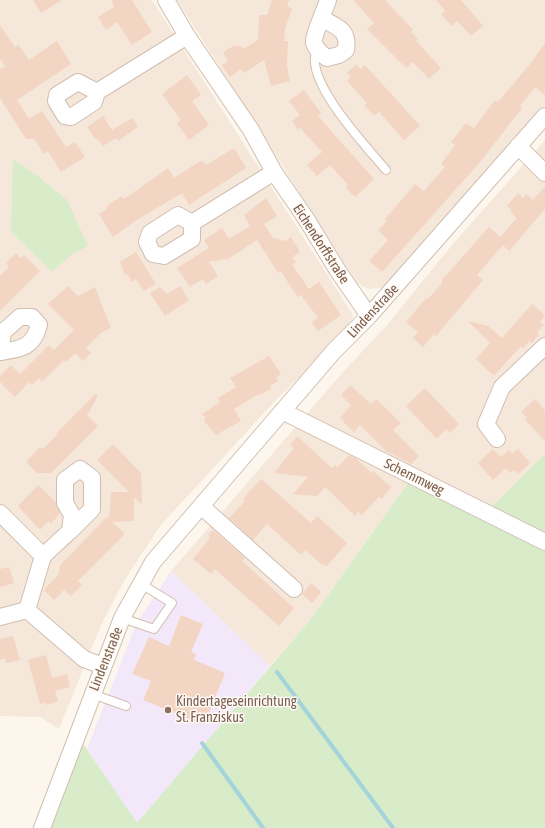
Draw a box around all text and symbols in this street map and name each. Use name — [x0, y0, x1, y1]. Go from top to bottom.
street label: Eichendorffstraße — [289, 201, 353, 287]
street label: Lindenstraße — [344, 281, 402, 341]
street label: Schemmweg — [381, 455, 447, 499]
street label: Lindenstraße — [86, 625, 126, 693]
place label: Kindertageseinrichtung St. Franziskus — [176, 694, 297, 726]
marker: Kindertageseinrichtung St. Franziskus — [163, 705, 173, 715]

